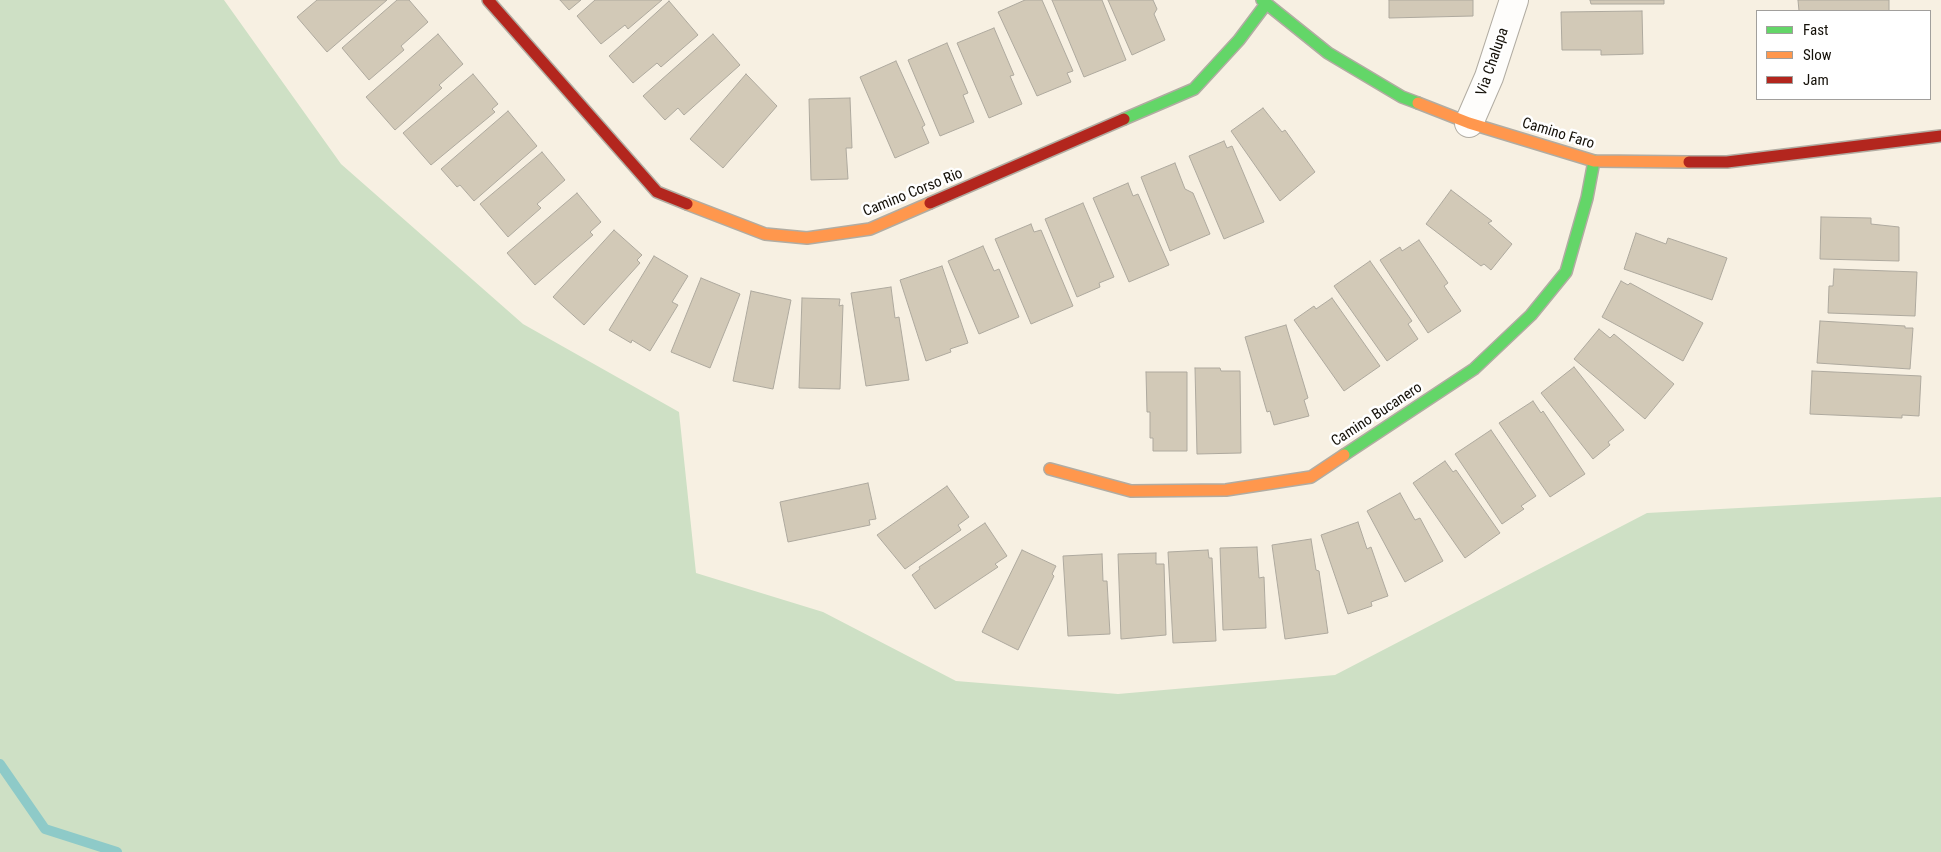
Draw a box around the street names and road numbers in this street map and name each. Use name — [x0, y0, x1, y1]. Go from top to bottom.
street label: Via Chalupa — [1473, 26, 1513, 98]
street label: Camino Faro — [1520, 114, 1596, 154]
street label: Camino Corso Rio — [860, 165, 966, 221]
street label: Camino Bucanero — [1328, 379, 1426, 451]

